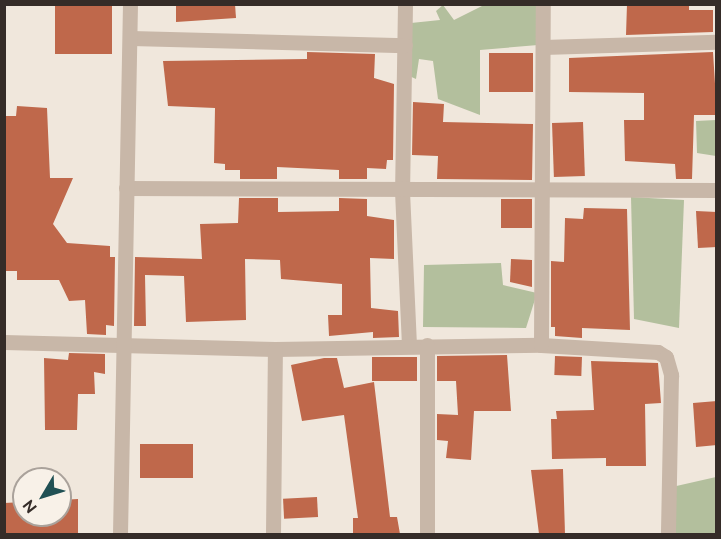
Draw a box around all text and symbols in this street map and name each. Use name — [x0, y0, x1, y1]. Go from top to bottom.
north arrow — [12, 467, 72, 527]
text: N — [19, 497, 40, 517]

